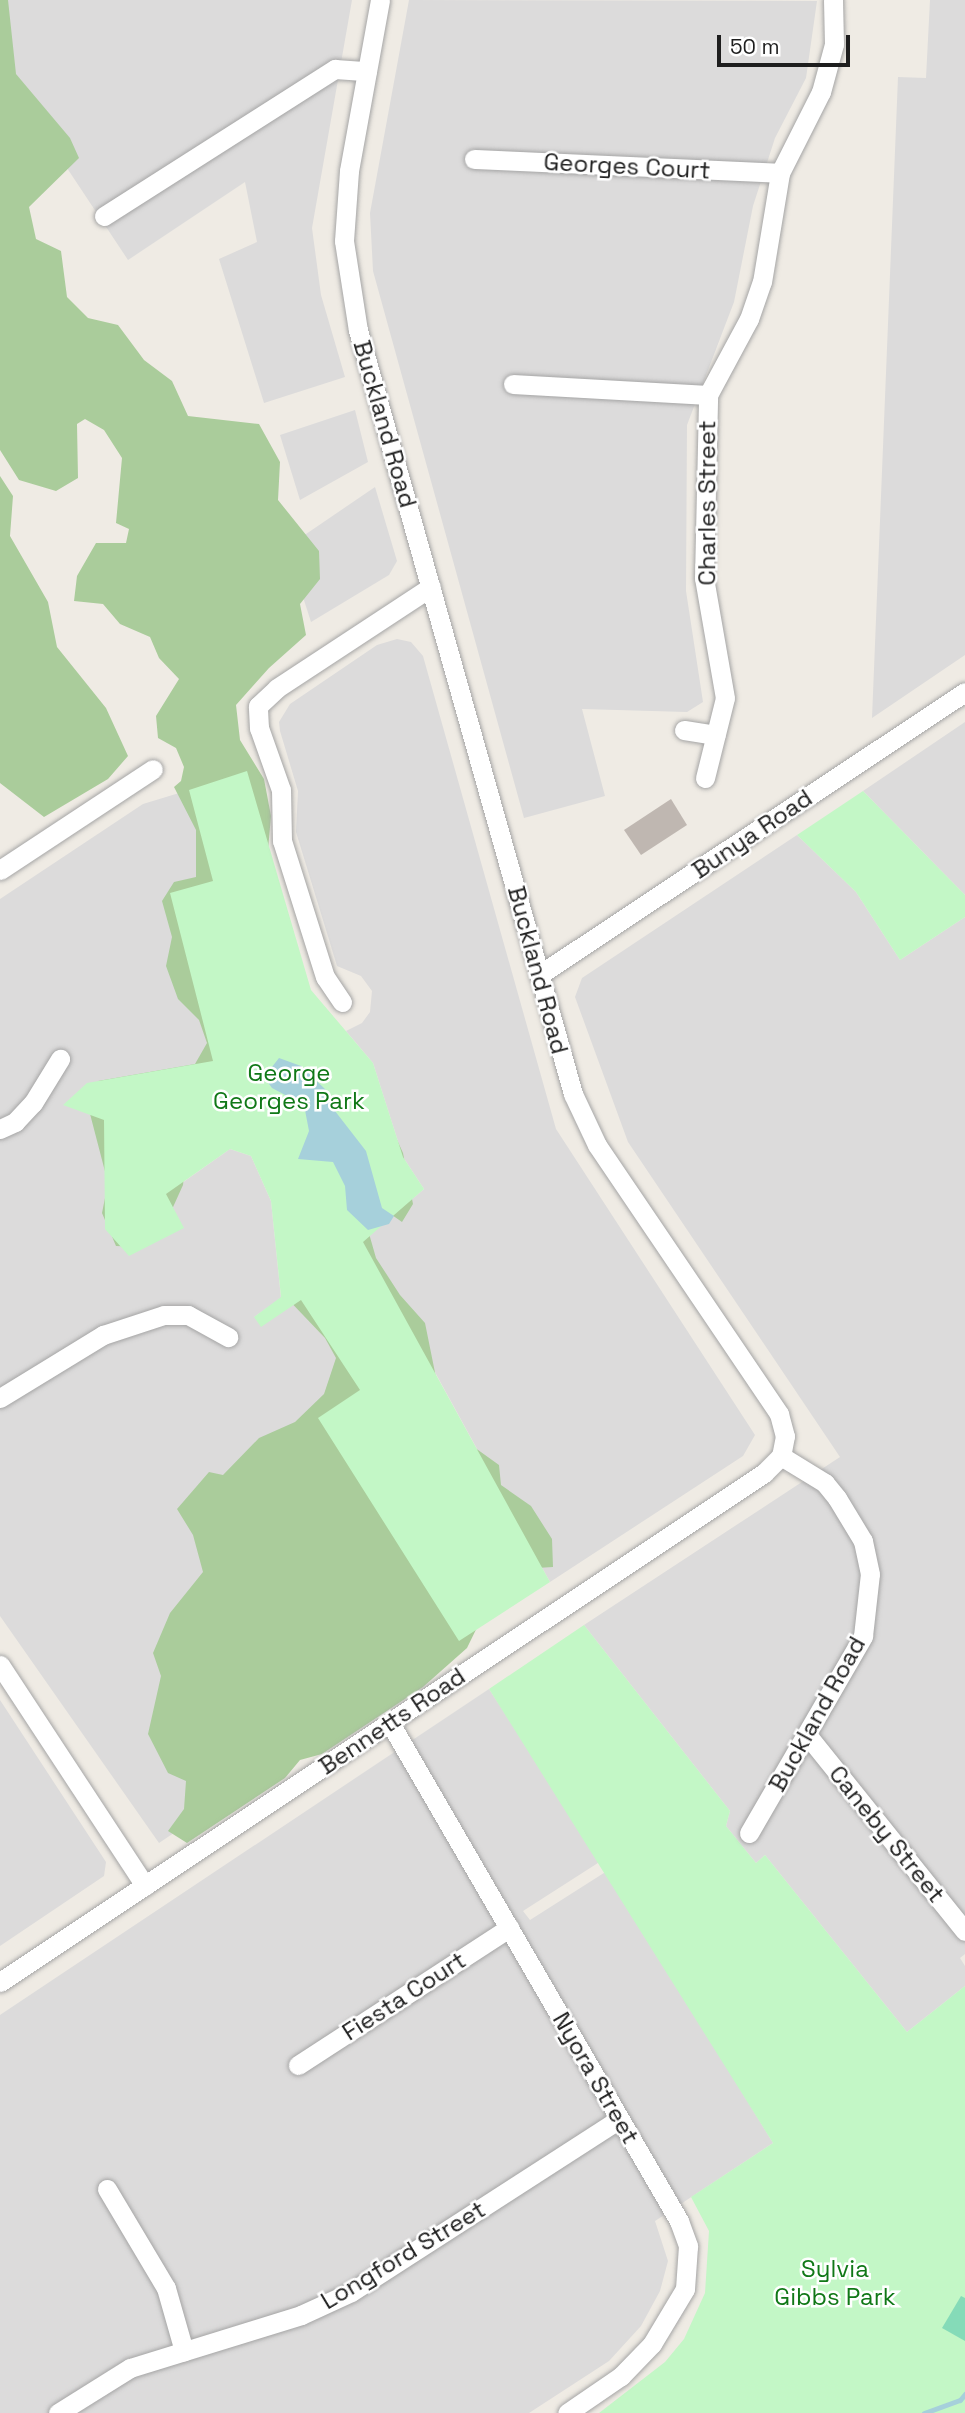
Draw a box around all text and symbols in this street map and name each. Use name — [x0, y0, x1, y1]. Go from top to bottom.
scale bar — [720, 21, 853, 65]
text: 50 m — [730, 33, 780, 60]
street label: Georges Court — [543, 147, 711, 185]
street label: Buckland Road — [347, 337, 423, 511]
street label: Charles Street — [693, 420, 721, 586]
street label: Bunya Road — [686, 783, 818, 885]
street label: Buckland Road — [502, 883, 574, 1057]
park label: George Georges Park — [213, 1059, 365, 1115]
street label: Buckland Road — [763, 1631, 871, 1797]
street label: Bennetts Road — [313, 1661, 471, 1781]
street label: Caneby Street — [823, 1760, 951, 1908]
street label: Fiesta Court — [337, 1945, 471, 2047]
street label: Nyora Street — [547, 2007, 645, 2149]
street label: Longford Street — [316, 2195, 490, 2315]
park label: Sylvia Gibbs Park — [774, 2255, 896, 2311]

